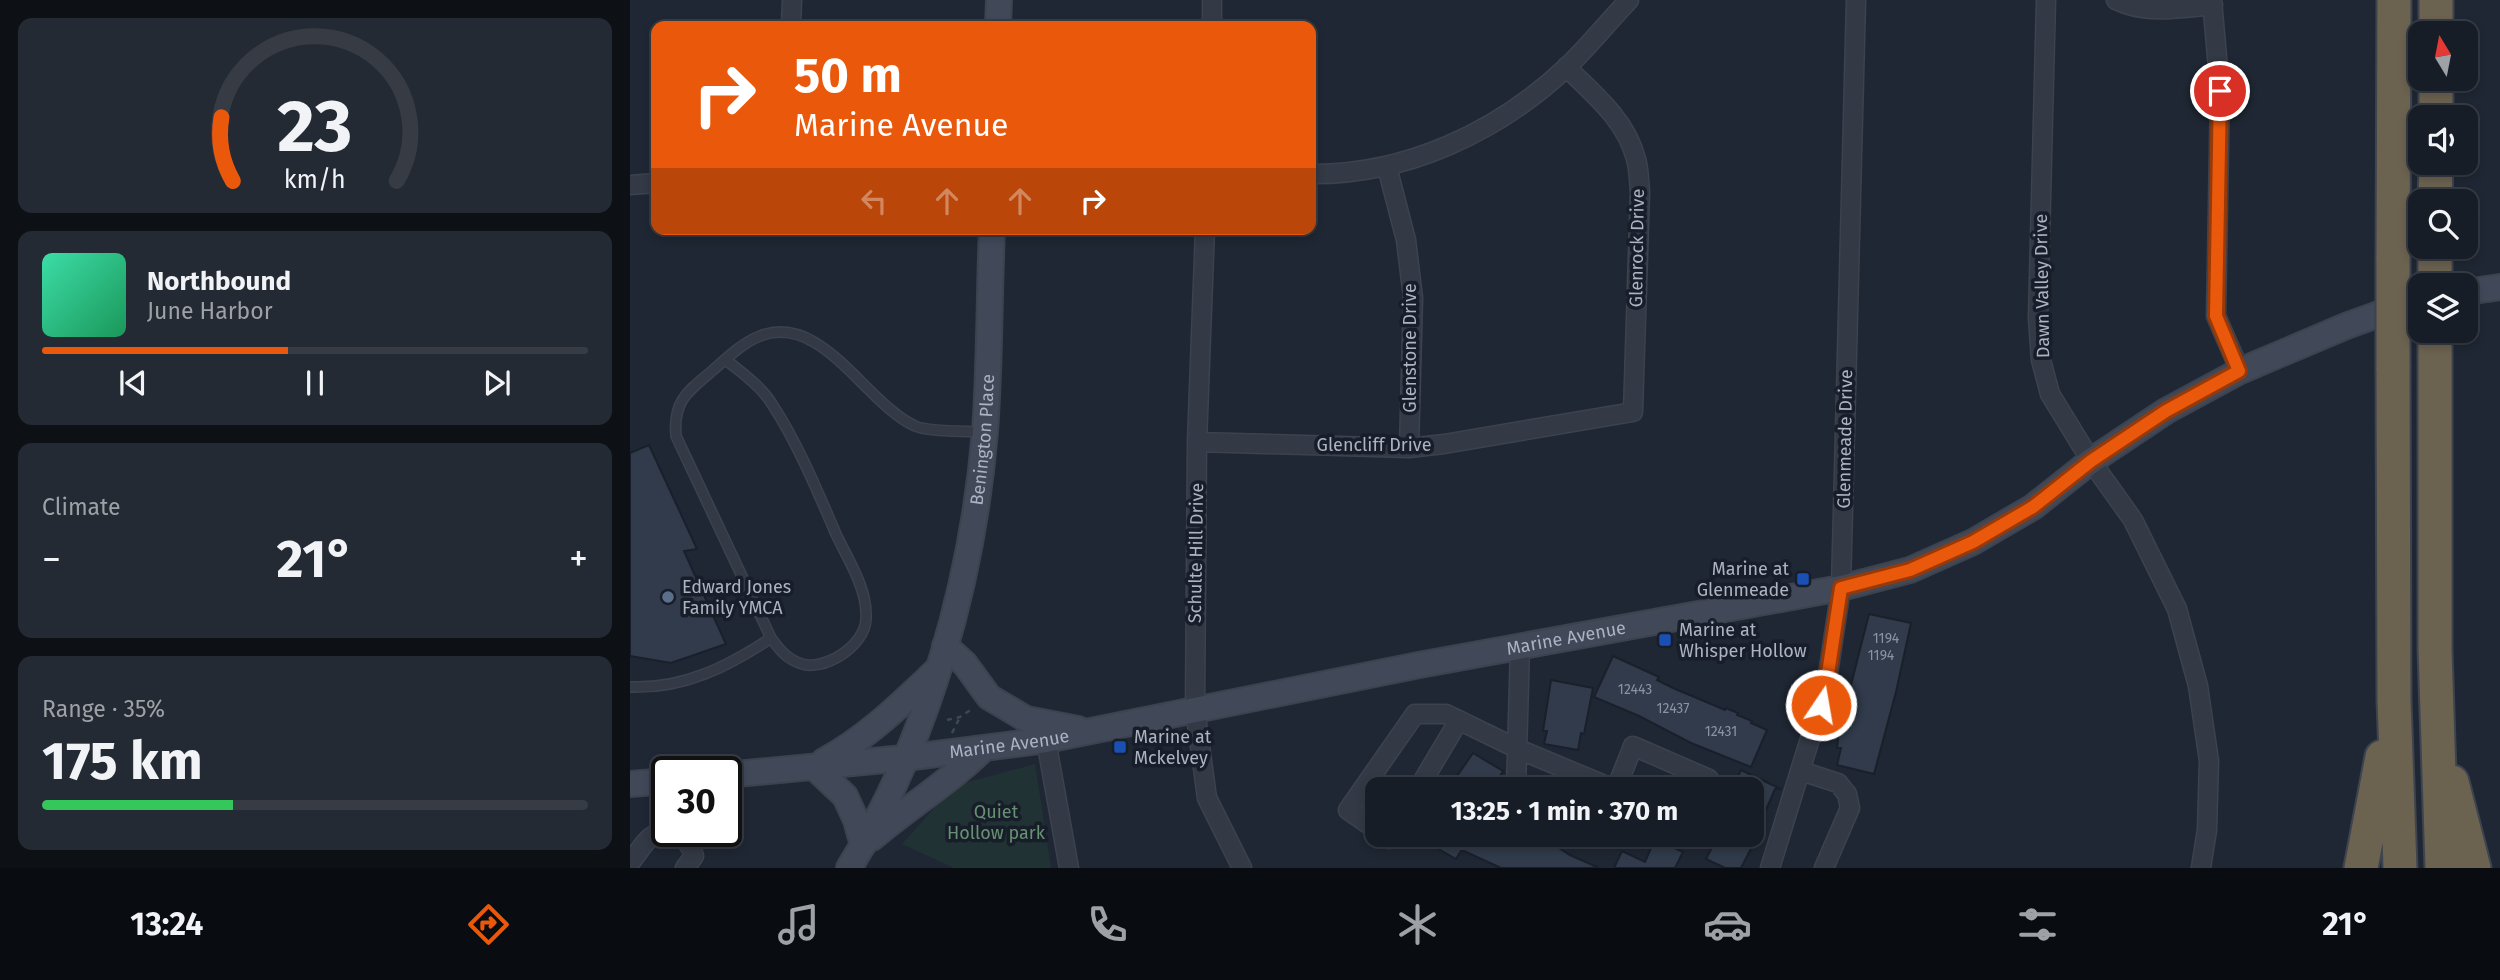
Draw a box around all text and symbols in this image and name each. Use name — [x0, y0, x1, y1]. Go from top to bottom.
north arrow — [2408, 21, 2478, 91]
map controls — [2408, 21, 2478, 343]
text: 50 m — [794, 46, 902, 105]
icon: right — [679, 49, 770, 140]
pin — [2190, 61, 2250, 121]
icon: arrive — [2201, 72, 2239, 110]
text: 23 — [277, 84, 353, 171]
button: sound — [2408, 105, 2478, 175]
text: Marine Avenue — [794, 106, 1009, 144]
text: km/h — [284, 165, 346, 195]
icon: left — [855, 182, 893, 220]
icon: ahead — [928, 182, 966, 220]
icon: ahead — [1001, 182, 1039, 220]
icon: right — [1074, 182, 1112, 220]
street label: Glenrock Drive — [1625, 189, 1649, 307]
button: search — [2408, 189, 2478, 259]
street label: Dawn Valley Drive — [2030, 214, 2054, 358]
text: Northbound — [147, 266, 291, 297]
button: layers — [2408, 273, 2478, 343]
street label: Glenstone Drive — [1399, 283, 1421, 413]
text: June Harbor — [147, 297, 273, 325]
icon: previous — [114, 364, 152, 402]
icon: pause — [296, 364, 334, 402]
icon: next — [478, 364, 516, 402]
street label: Glenmeade Drive — [1833, 369, 1857, 509]
street label: Benington Place — [966, 374, 999, 507]
street label: Glencliff Drive — [1317, 434, 1431, 456]
street label: Schulte Hill Drive — [1184, 483, 1208, 623]
text: Climate — [42, 493, 121, 521]
text: 21° — [277, 528, 354, 591]
text: − — [42, 536, 61, 582]
text: + — [569, 536, 588, 582]
place label: Marine at Glenmeade — [1697, 558, 1789, 601]
marker: Marine at Glenmeade — [1795, 571, 1811, 587]
place label: Edward Jones Family YMCA — [682, 576, 791, 619]
marker: Edward Jones Family YMCA — [660, 589, 676, 605]
street label: Marine Avenue — [1505, 616, 1628, 660]
place label: Marine at Whisper Hollow — [1679, 619, 1807, 662]
house number: 1194 — [1873, 630, 1900, 647]
marker: Marine at Whisper Hollow — [1657, 632, 1673, 648]
house number: 1194 — [1868, 647, 1895, 664]
position arrow — [1784, 668, 1858, 742]
house number: 12443 — [1618, 681, 1652, 698]
text: Range · 35% — [42, 695, 165, 723]
house number: 12437 — [1657, 700, 1689, 717]
house number: 12431 — [1705, 723, 1737, 740]
street label: Marine Avenue — [948, 725, 1071, 763]
place label: Marine at Mckelvey — [1134, 726, 1212, 769]
text: 175 km — [42, 730, 203, 793]
marker: Marine at Mckelvey — [1112, 739, 1128, 755]
speed limit sign: 30 — [651, 756, 742, 847]
text: 13:25 · 1 min · 370 m — [1451, 796, 1678, 827]
park label: Quiet Hollow park — [947, 801, 1046, 844]
icon: directions — [464, 900, 513, 949]
icon: music — [774, 900, 823, 949]
icon: phone — [1083, 900, 1132, 949]
icon: climate — [1393, 900, 1442, 949]
icon: car — [1703, 900, 1752, 949]
icon: filters — [2013, 900, 2062, 949]
text: 13:24 — [130, 905, 203, 943]
text: 21° — [2322, 905, 2370, 943]

